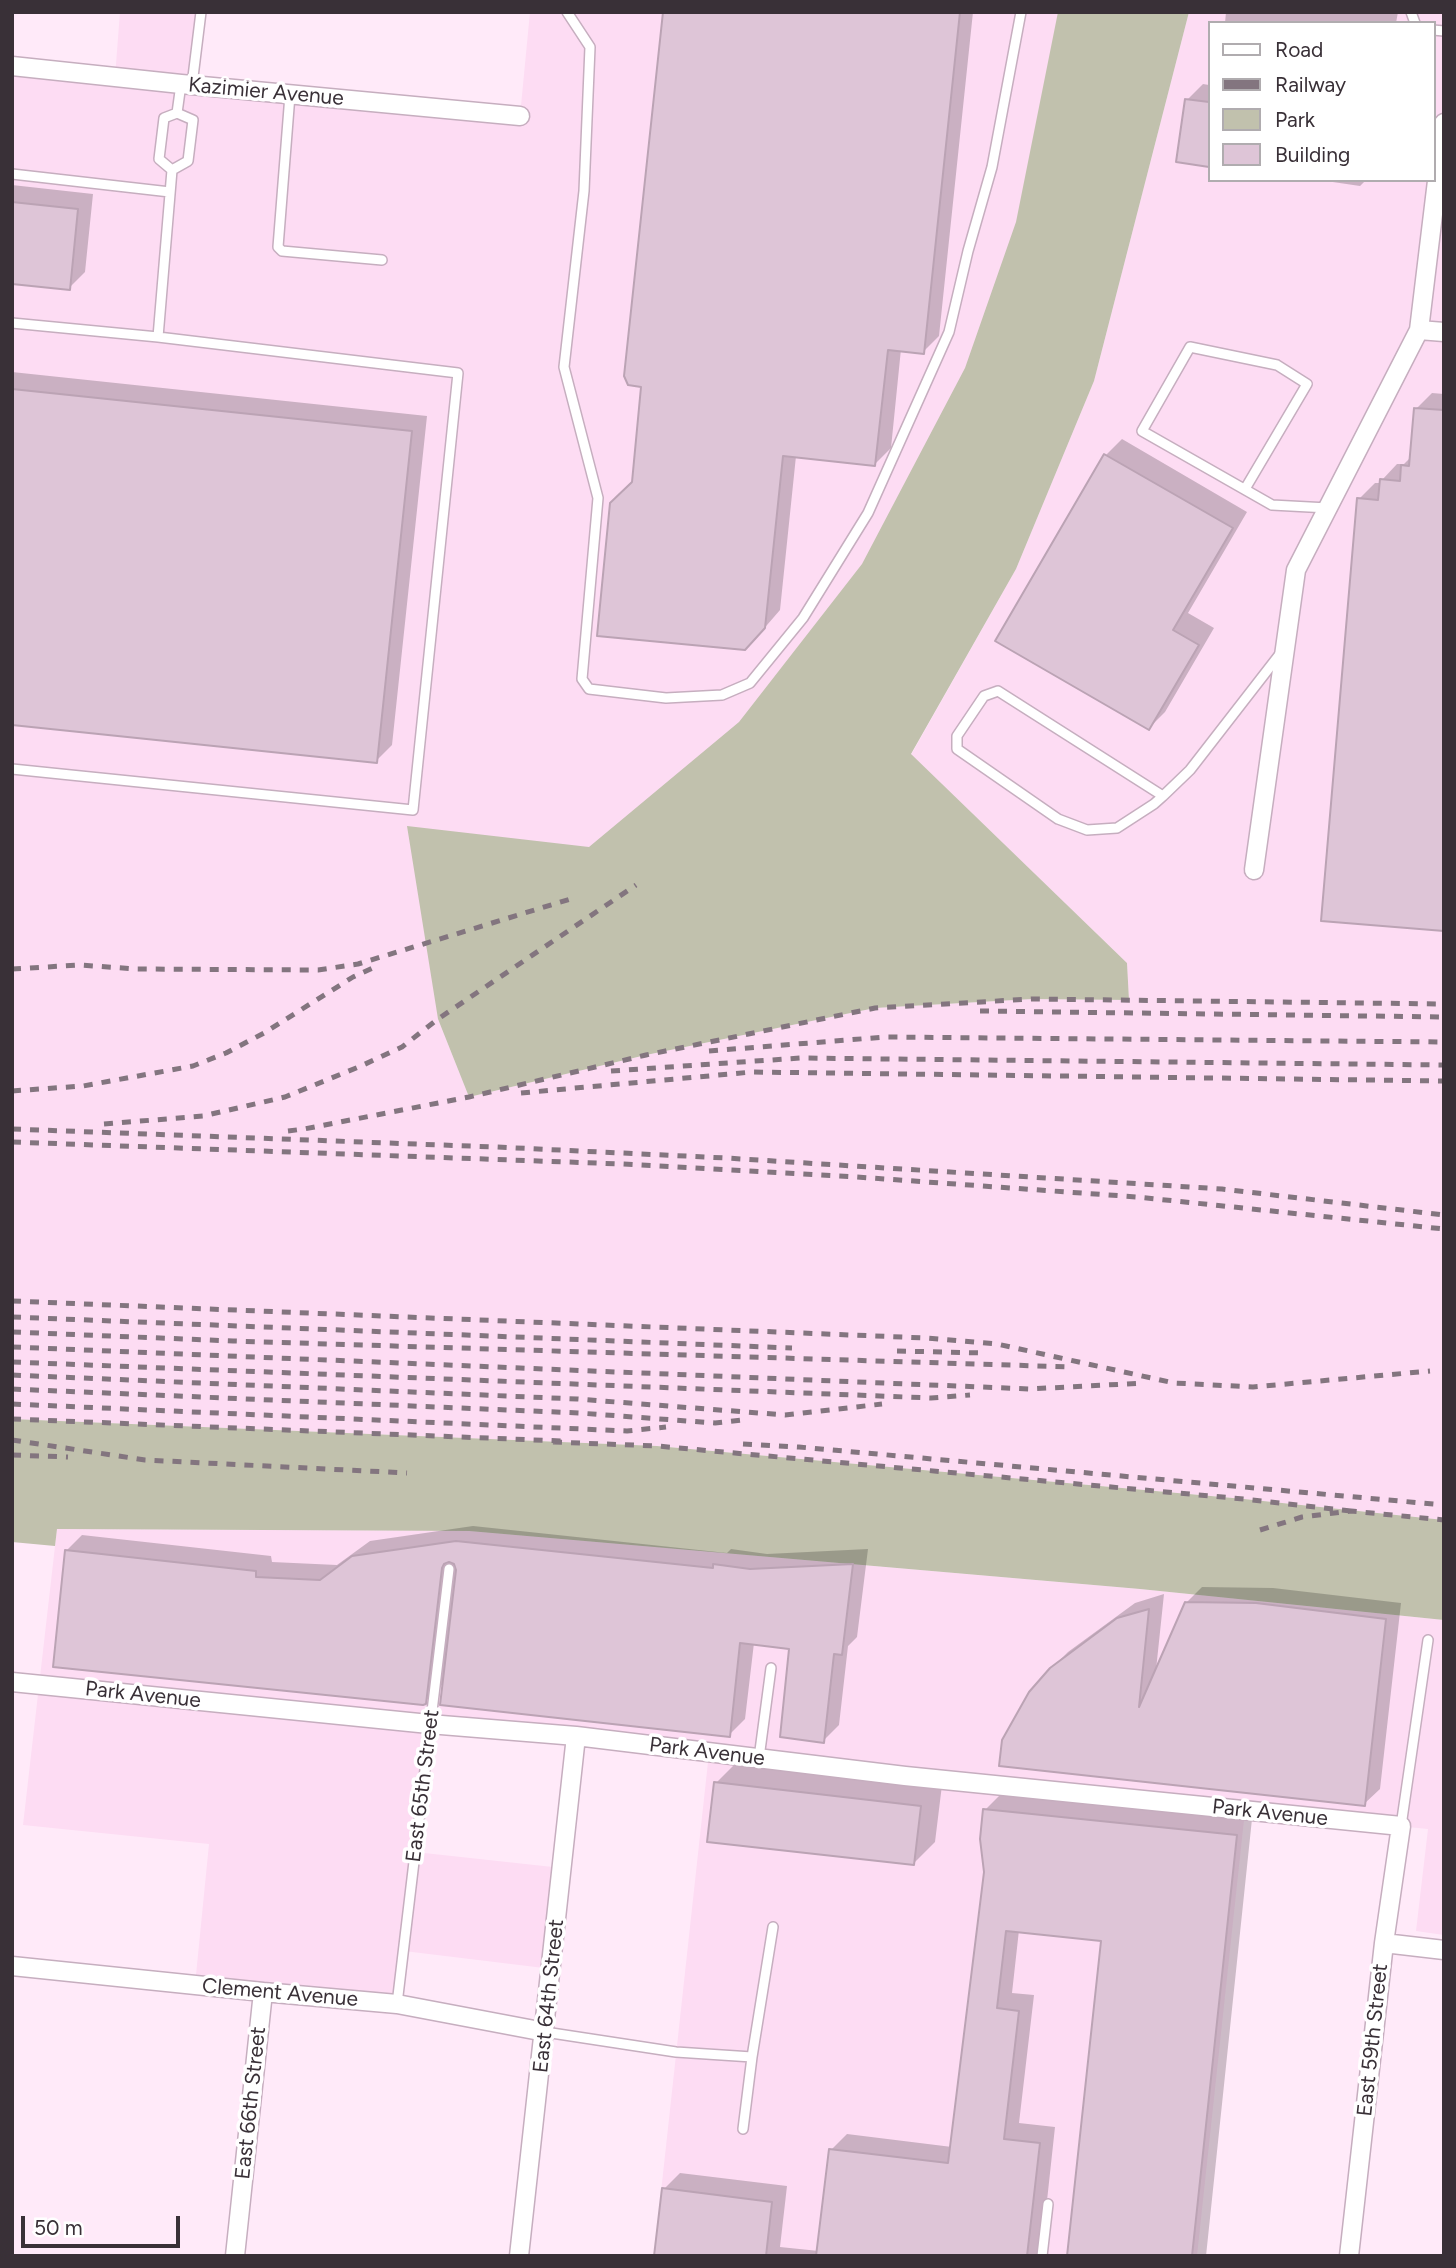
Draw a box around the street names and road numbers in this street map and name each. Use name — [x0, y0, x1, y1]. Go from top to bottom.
street label: Kazimier Avenue — [187, 73, 345, 111]
street label: Park Avenue — [84, 1676, 202, 1714]
street label: East 65th Street — [401, 1708, 445, 1864]
street label: Park Avenue — [648, 1732, 766, 1772]
street label: Park Avenue — [1211, 1794, 1329, 1832]
street label: East 64th Street — [528, 1918, 570, 2074]
street label: East 59th Street — [1352, 1962, 1394, 2118]
street label: Clement Avenue — [201, 1974, 359, 2012]
street label: East 66th Street — [230, 2025, 272, 2181]

